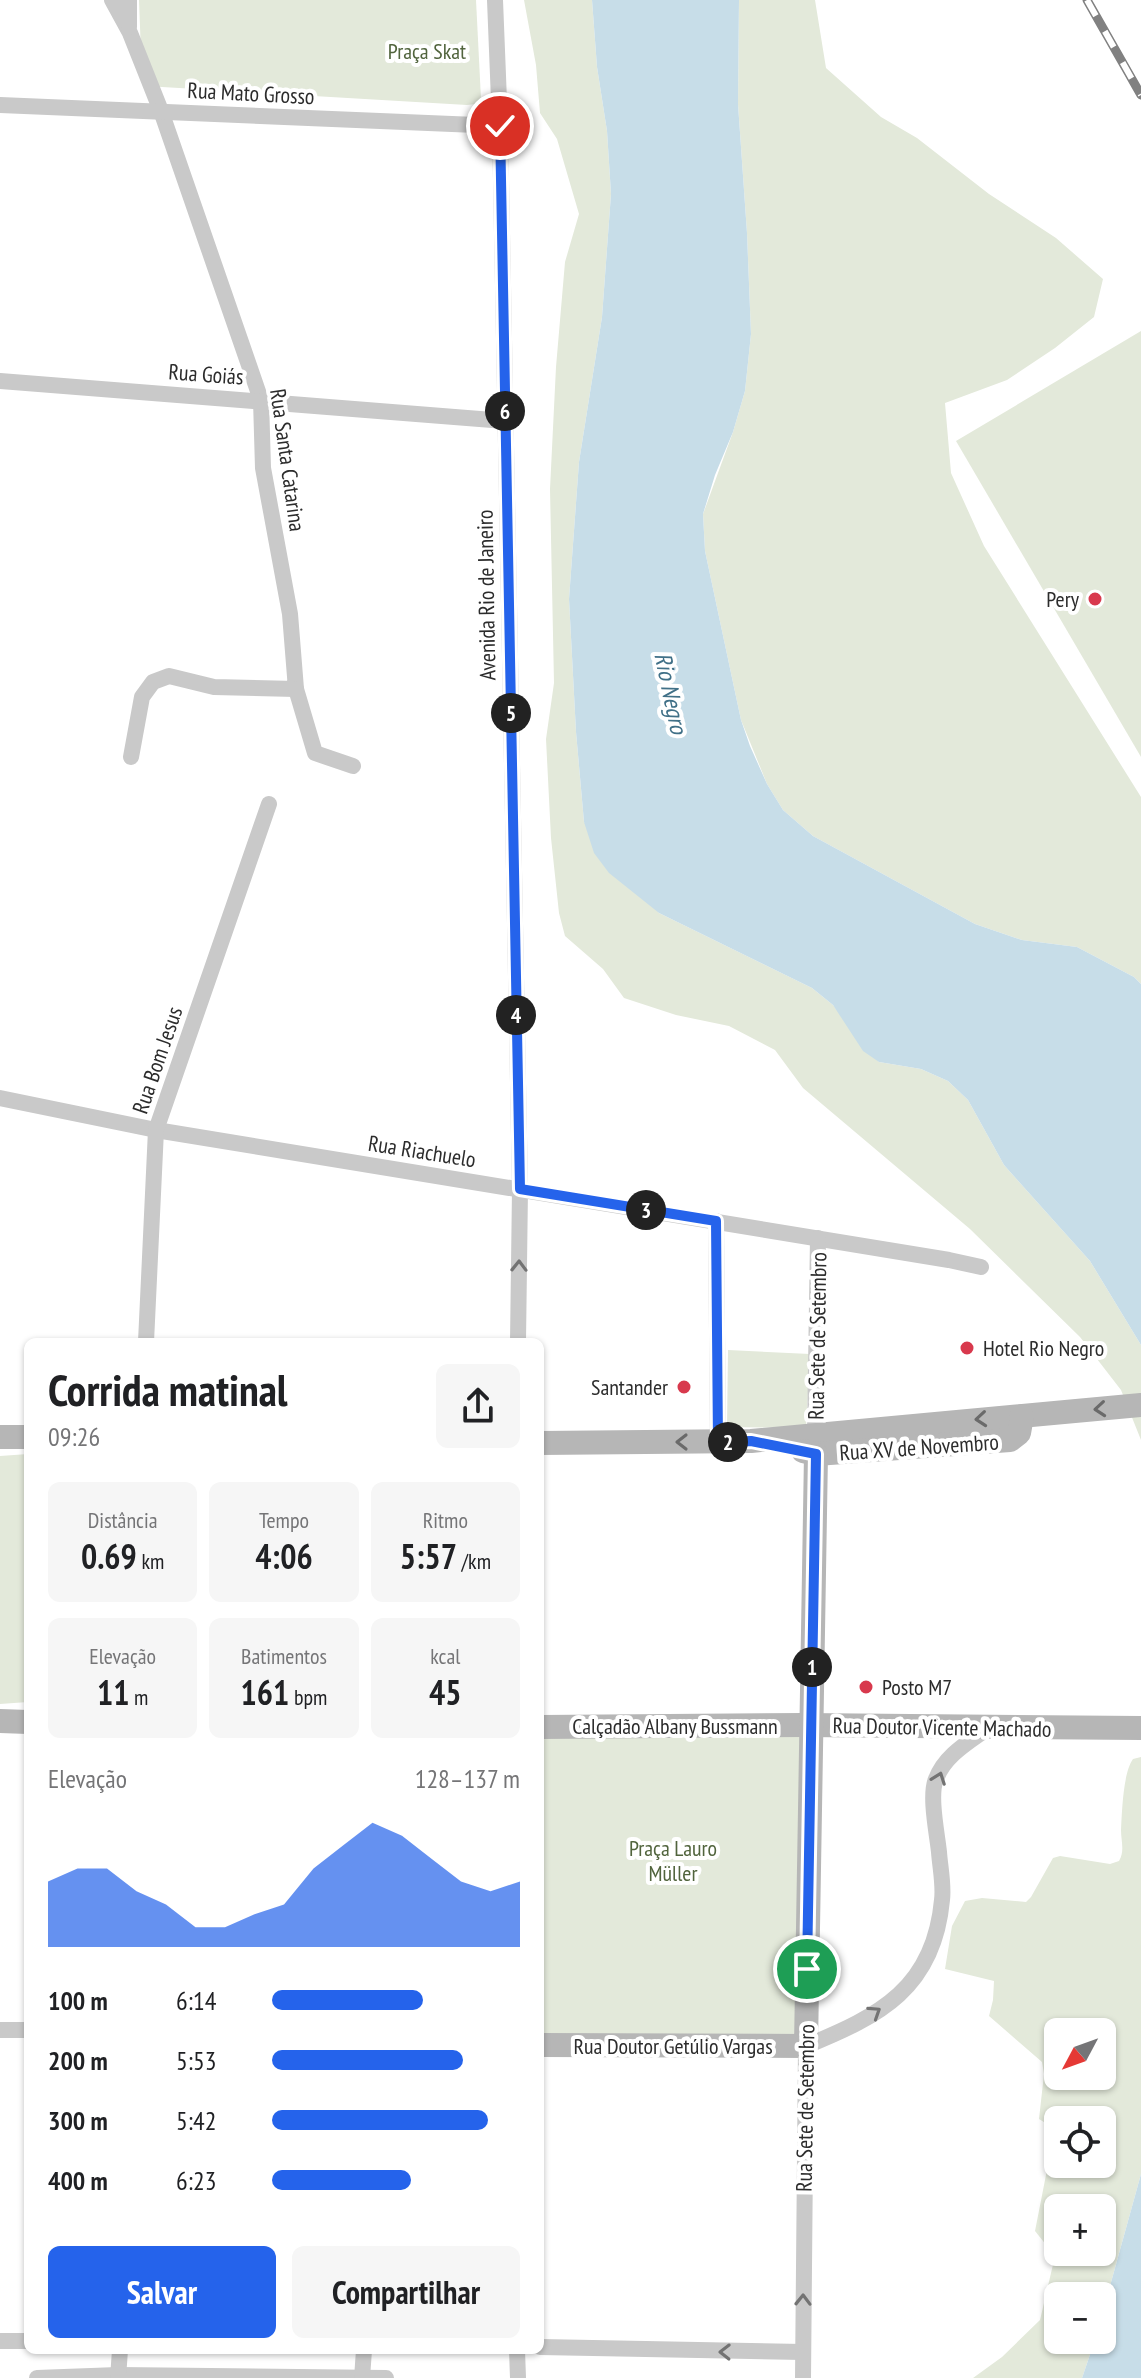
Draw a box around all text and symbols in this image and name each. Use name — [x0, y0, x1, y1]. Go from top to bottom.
park label: Praça Skat — [388, 37, 466, 65]
street label: Rua Mato Grosso — [187, 76, 315, 110]
pin — [466, 92, 534, 160]
icon: check — [478, 104, 522, 148]
street label: Rua Goiás — [168, 357, 244, 391]
street label: Rua Santa Catarina — [264, 387, 312, 533]
pin: 6 — [485, 391, 525, 431]
text: 6 — [500, 397, 510, 425]
street label: Avenida Rio de Janeiro — [471, 509, 501, 681]
place label: Pery — [1046, 585, 1080, 613]
marker: Pery — [1086, 590, 1104, 608]
water label: Rio Negro — [647, 650, 695, 738]
pin: 5 — [491, 693, 531, 733]
text: 5 — [506, 699, 516, 727]
pin: 4 — [496, 995, 536, 1035]
text: 4 — [511, 1001, 521, 1029]
street label: Rua Bom Jesus — [126, 1003, 188, 1117]
street label: Rua Riachuelo — [366, 1129, 478, 1173]
pin: 3 — [626, 1190, 666, 1230]
text: 3 — [641, 1196, 651, 1224]
street label: Rua Sete de Setembro — [802, 1252, 832, 1420]
one-way arrow — [510, 1259, 528, 1272]
place label: Hotel Rio Negro — [983, 1334, 1104, 1362]
marker: Hotel Rio Negro — [958, 1339, 976, 1357]
text: Corrida matinal — [48, 1361, 288, 1418]
button: share — [436, 1364, 520, 1448]
place label: Santander — [591, 1373, 668, 1401]
marker: Santander — [675, 1378, 693, 1396]
one-way arrow — [1093, 1400, 1106, 1417]
one-way arrow — [974, 1410, 987, 1427]
text: 09:26 — [48, 1420, 100, 1453]
pin: 2 — [708, 1422, 748, 1462]
street label: Rua XV de Novembro — [838, 1427, 1000, 1467]
text: 2 — [723, 1428, 733, 1456]
one-way arrow — [675, 1433, 688, 1451]
text: Distância — [88, 1506, 158, 1534]
text: Tempo — [259, 1506, 309, 1534]
text: Ritmo — [423, 1506, 468, 1534]
text: 0.69 — [81, 1534, 137, 1578]
text: 4:06 — [255, 1534, 313, 1578]
text: 5:57 — [400, 1534, 457, 1578]
text: km — [137, 1547, 164, 1575]
text: /km — [457, 1547, 491, 1575]
text: Elevação — [89, 1642, 156, 1670]
text: Batimentos — [241, 1642, 327, 1670]
text: kcal — [430, 1642, 460, 1670]
pin: 1 — [792, 1647, 832, 1687]
text: 1 — [807, 1653, 817, 1681]
text: 11 — [97, 1670, 129, 1714]
text: 161 — [241, 1670, 289, 1714]
text: 45 — [429, 1670, 462, 1714]
place label: Posto M7 — [882, 1673, 952, 1701]
marker: Posto M7 — [857, 1678, 875, 1696]
text: m — [129, 1683, 148, 1711]
text: bpm — [289, 1683, 327, 1711]
street label: Rua Doutor Vicente Machado — [832, 1711, 1052, 1743]
street label: Calçadão Albany Bussmann — [572, 1712, 778, 1740]
text: Elevação — [48, 1762, 127, 1795]
text: 128–137 m — [415, 1762, 520, 1795]
one-way arrow — [930, 1772, 946, 1786]
park label: Praça Lauro Müller — [629, 1834, 717, 1887]
pin — [773, 1935, 841, 2003]
icon: arrive — [785, 1947, 829, 1991]
text: 100 m — [48, 1984, 108, 2017]
text: 6:14 — [176, 1984, 216, 2017]
one-way arrow — [867, 2006, 881, 2021]
north arrow — [1044, 2018, 1116, 2090]
map controls — [1044, 2018, 1116, 2354]
street label: Rua Sete de Setembro — [790, 2024, 820, 2192]
street label: Rua Doutor Getúlio Vargas — [573, 2032, 773, 2060]
text: 200 m — [48, 2044, 108, 2077]
text: 5:53 — [176, 2044, 216, 2077]
text: 300 m — [48, 2104, 108, 2137]
text: 5:42 — [176, 2104, 216, 2137]
button: locate — [1044, 2106, 1116, 2178]
text: 400 m — [48, 2164, 108, 2197]
text: 6:23 — [176, 2164, 216, 2197]
button: + — [1044, 2194, 1116, 2266]
button: Salvar — [48, 2246, 276, 2338]
button: Compartilhar — [292, 2246, 520, 2338]
button: − — [1044, 2282, 1116, 2354]
one-way arrow — [794, 2293, 812, 2306]
one-way arrow — [718, 2343, 731, 2361]

